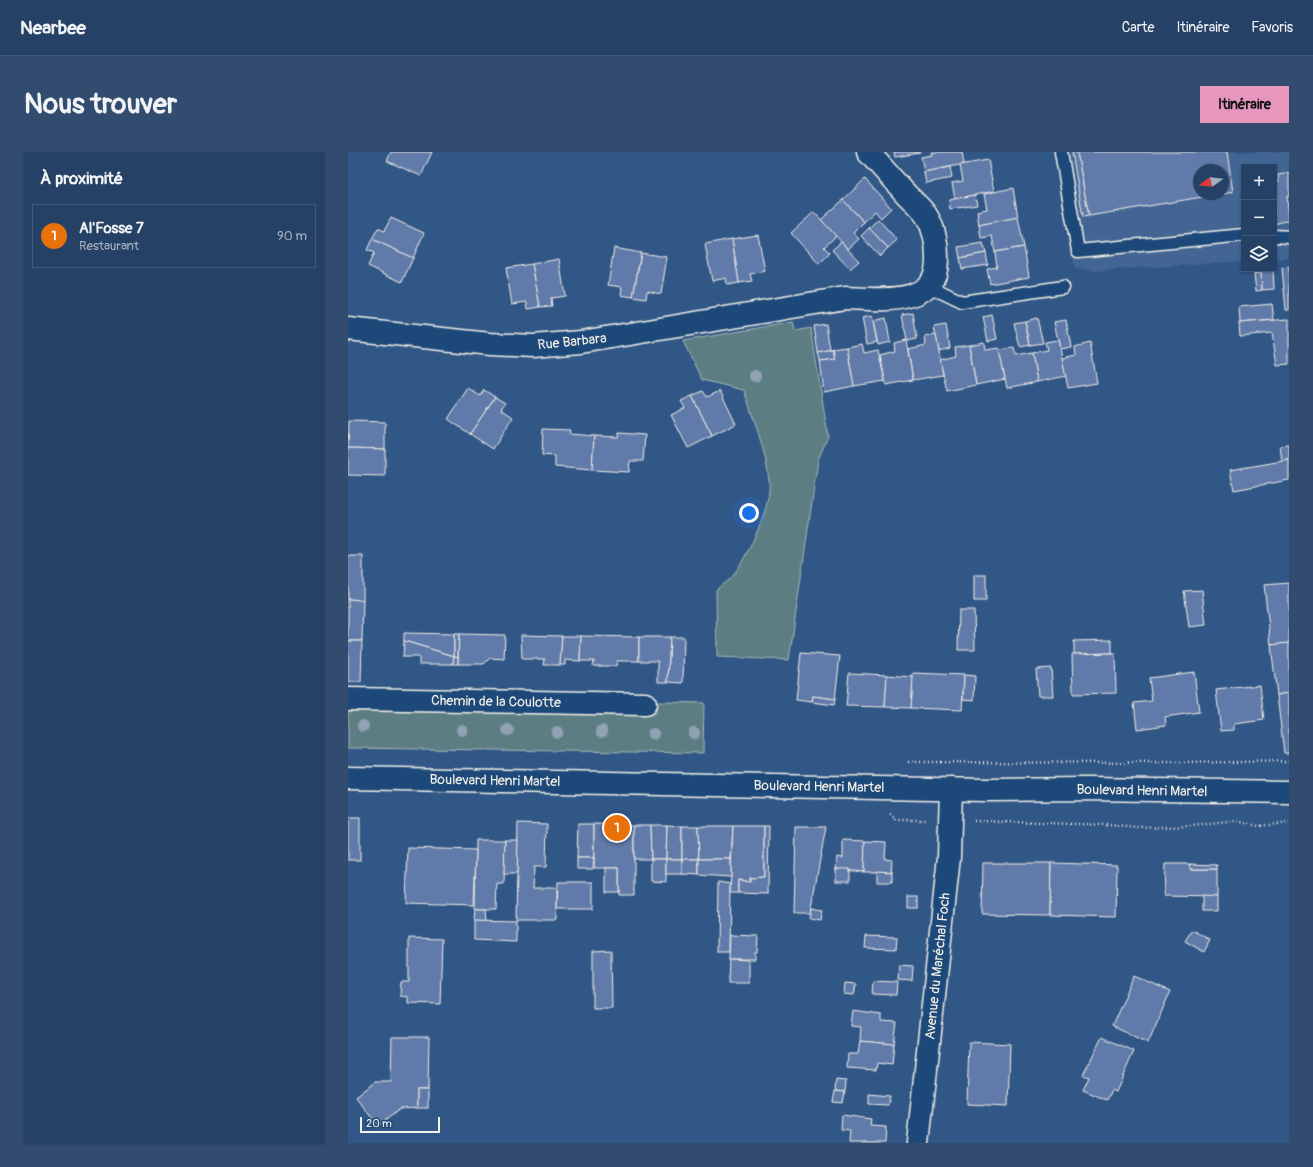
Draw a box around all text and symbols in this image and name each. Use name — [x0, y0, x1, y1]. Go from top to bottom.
text: Nearbee — [20, 16, 86, 40]
text: Carte — [1122, 19, 1154, 36]
text: Itinéraire — [1176, 19, 1229, 36]
text: Favoris — [1251, 19, 1293, 36]
button: Itinéraire — [1200, 86, 1289, 123]
text: Nous trouver — [24, 87, 177, 122]
north arrow — [1193, 164, 1229, 200]
map controls — [1241, 164, 1277, 272]
button: + — [1241, 164, 1277, 200]
text: À proximité — [40, 168, 123, 189]
button: − — [1241, 200, 1277, 236]
text: Al'Fosse 7 — [79, 219, 144, 238]
text: 1 — [51, 228, 57, 244]
text: 90 m — [277, 228, 307, 244]
button: layers — [1241, 236, 1277, 272]
text: Restaurant — [79, 238, 139, 254]
street label: Rue Barbara — [537, 329, 607, 354]
your location — [739, 503, 759, 523]
street label: Chemin de la Coulotte — [431, 692, 561, 711]
street label: Boulevard Henri Martel — [429, 771, 561, 790]
street label: Boulevard Henri Martel — [753, 777, 885, 796]
street label: Boulevard Henri Martel — [1076, 781, 1208, 800]
pin: 1 — [604, 813, 630, 843]
street label: Avenue du Maréchal Foch — [921, 892, 954, 1040]
scale bar — [360, 1115, 440, 1134]
text: 20 m — [366, 1117, 392, 1130]

